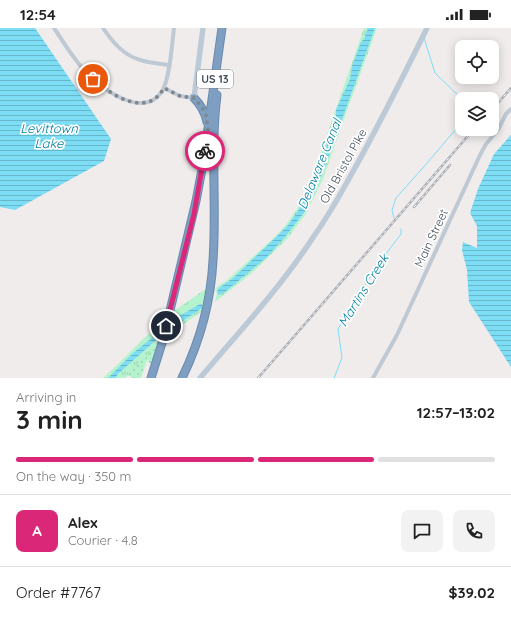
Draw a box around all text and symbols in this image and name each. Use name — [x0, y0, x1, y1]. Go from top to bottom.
text: 12:54 — [20, 5, 56, 24]
map controls — [455, 40, 499, 136]
button: locate — [455, 40, 499, 84]
pin — [76, 62, 110, 96]
icon: bag — [82, 68, 104, 90]
road number: US 13 — [197, 70, 233, 88]
button: layers — [455, 92, 499, 136]
water label: Delaware Canal — [294, 115, 345, 211]
water label: Levittown Lake — [20, 120, 78, 151]
street label: Old Bristol Pike — [316, 126, 370, 206]
courier — [185, 131, 225, 171]
icon: bike — [194, 140, 216, 162]
street label: Main Street — [411, 206, 451, 270]
water label: Martins Creek — [334, 250, 392, 329]
pin — [149, 309, 183, 343]
icon: home — [155, 315, 177, 337]
text: Arriving in — [16, 389, 76, 405]
text: 3 min — [16, 403, 83, 436]
text: 12:57–13:02 — [417, 403, 495, 422]
text: On the way · 350 m — [16, 468, 131, 484]
button: chat — [401, 510, 443, 552]
button: phone — [453, 510, 495, 552]
text: Alex — [68, 513, 98, 532]
text: A — [32, 521, 42, 540]
text: Courier · 4.8 — [68, 532, 138, 548]
text: Order #7767 — [16, 583, 101, 602]
text: $39.02 — [449, 583, 495, 602]

